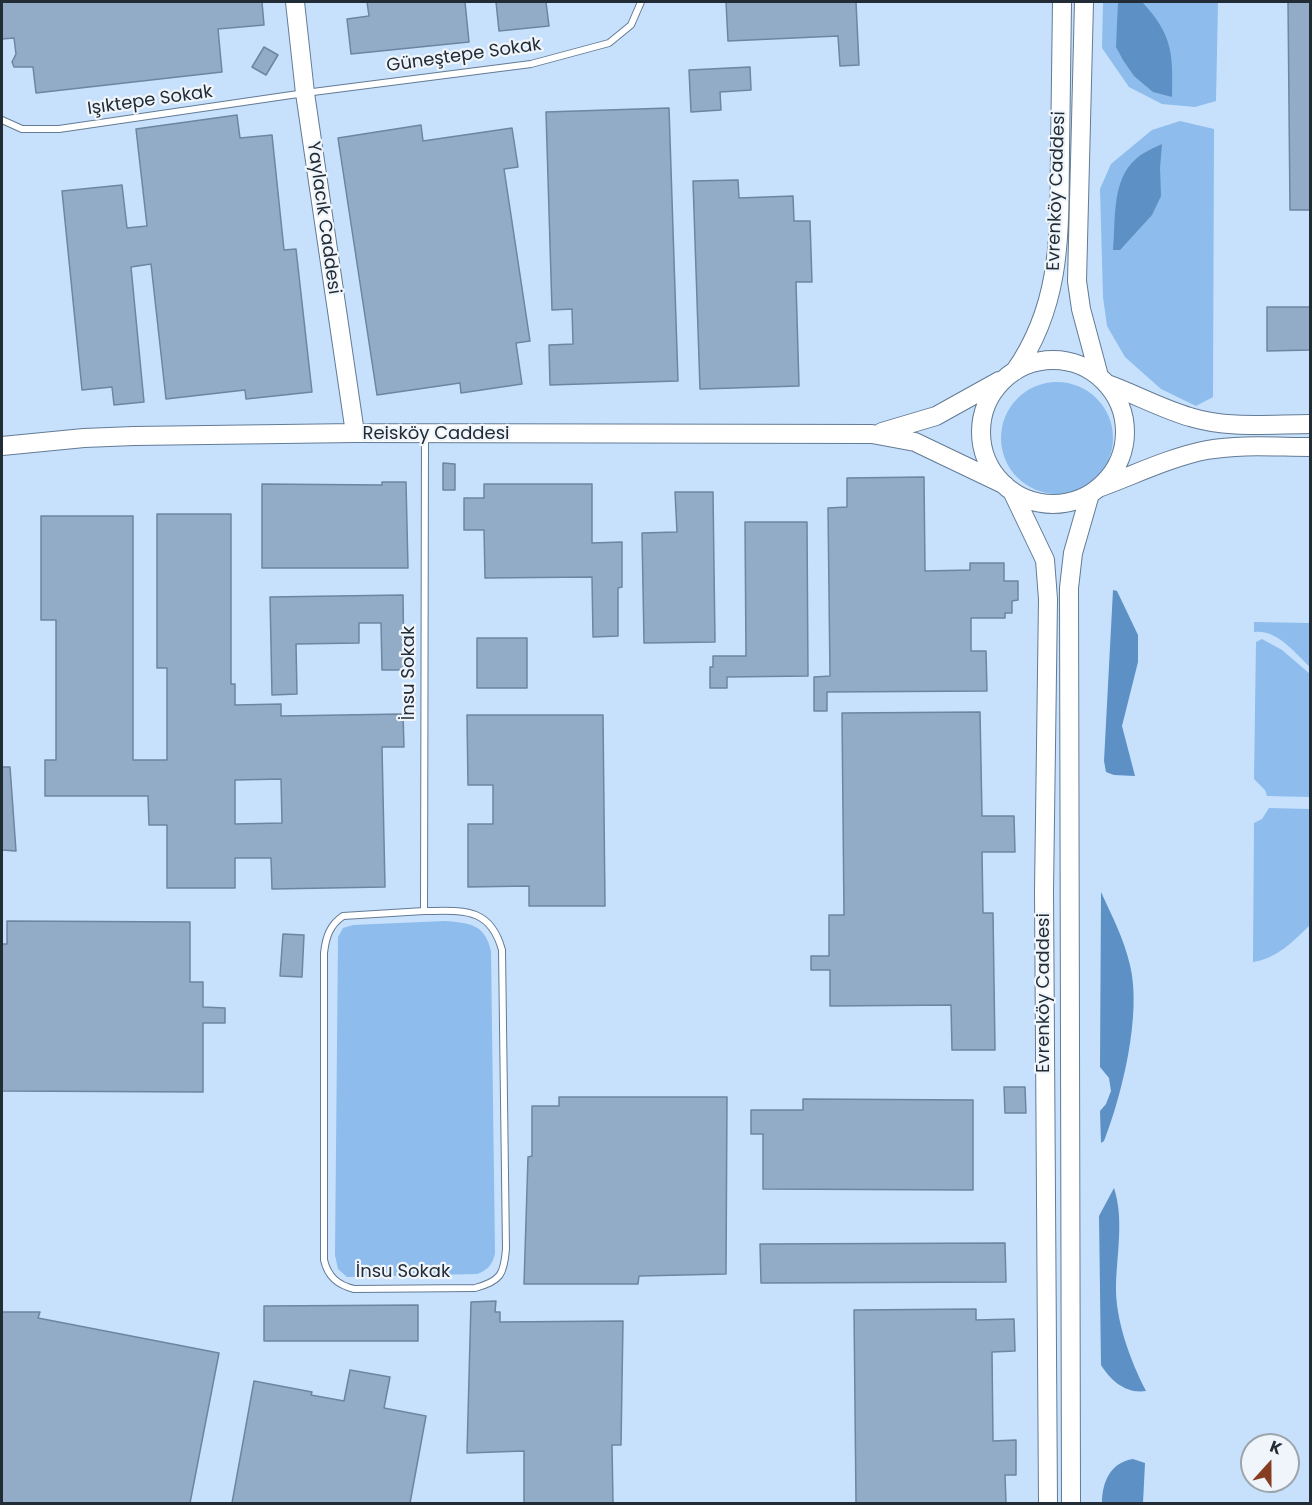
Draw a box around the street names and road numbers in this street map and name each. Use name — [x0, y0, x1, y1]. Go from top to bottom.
street label: Güneştepe Sokak — [385, 34, 543, 78]
street label: Işıktepe Sokak — [86, 82, 214, 120]
street label: Evrenköy Caddesi — [1043, 111, 1071, 271]
street label: Yaylacık Caddesi — [302, 140, 344, 296]
street label: Reisköy Caddesi — [362, 423, 510, 445]
street label: İnsu Sokak — [398, 626, 420, 720]
street label: Evrenköy Caddesi — [1033, 913, 1055, 1073]
street label: İnsu Sokak — [356, 1261, 450, 1283]

